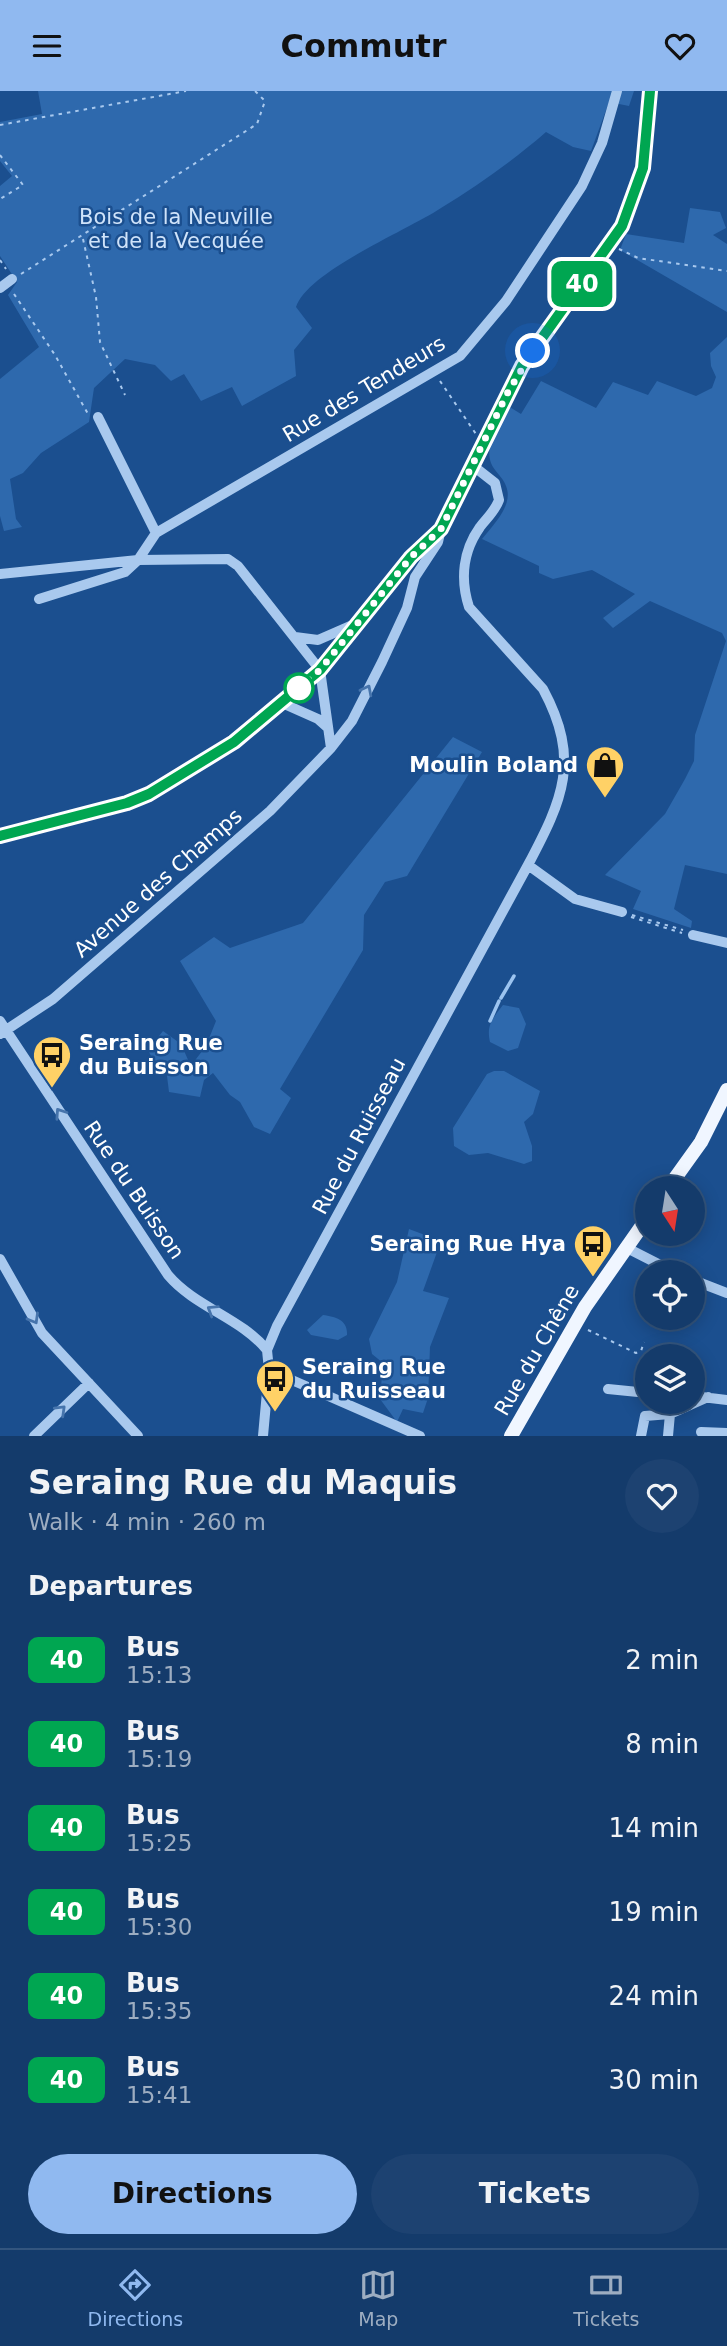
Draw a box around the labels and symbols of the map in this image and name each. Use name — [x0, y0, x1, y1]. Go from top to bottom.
park label: Bois de la Neuville et de la Vecquée — [79, 205, 273, 253]
line badge: 40 — [550, 261, 614, 307]
street label: Rue des Tendeurs — [279, 331, 449, 447]
your location — [515, 333, 550, 368]
unlabelled marker — [284, 673, 314, 703]
one-way arrow — [359, 685, 373, 698]
shop icon: Moulin Boland — [584, 744, 626, 799]
place label: Moulin Boland — [409, 753, 578, 777]
street label: Avenue des Champs — [69, 804, 247, 962]
place label: Seraing Rue du Buisson — [79, 1031, 223, 1079]
bus stop icon: Seraing Rue du Buisson — [31, 1034, 73, 1089]
street label: Rue du Ruisseau — [308, 1054, 410, 1218]
one-way arrow — [55, 1107, 68, 1120]
street label: Rue du Buisson — [79, 1116, 189, 1264]
north arrow — [635, 1176, 705, 1246]
bus stop icon: Seraing Rue Hya — [572, 1223, 614, 1278]
place label: Seraing Rue Hya — [370, 1232, 566, 1256]
street label: Rue du Chêne — [490, 1280, 584, 1420]
one-way arrow — [207, 1306, 220, 1319]
one-way arrow — [26, 1311, 39, 1324]
place label: Seraing Rue du Ruisseau — [302, 1355, 446, 1403]
bus stop icon: Seraing Rue du Ruisseau — [254, 1358, 296, 1413]
one-way arrow — [53, 1405, 66, 1418]

